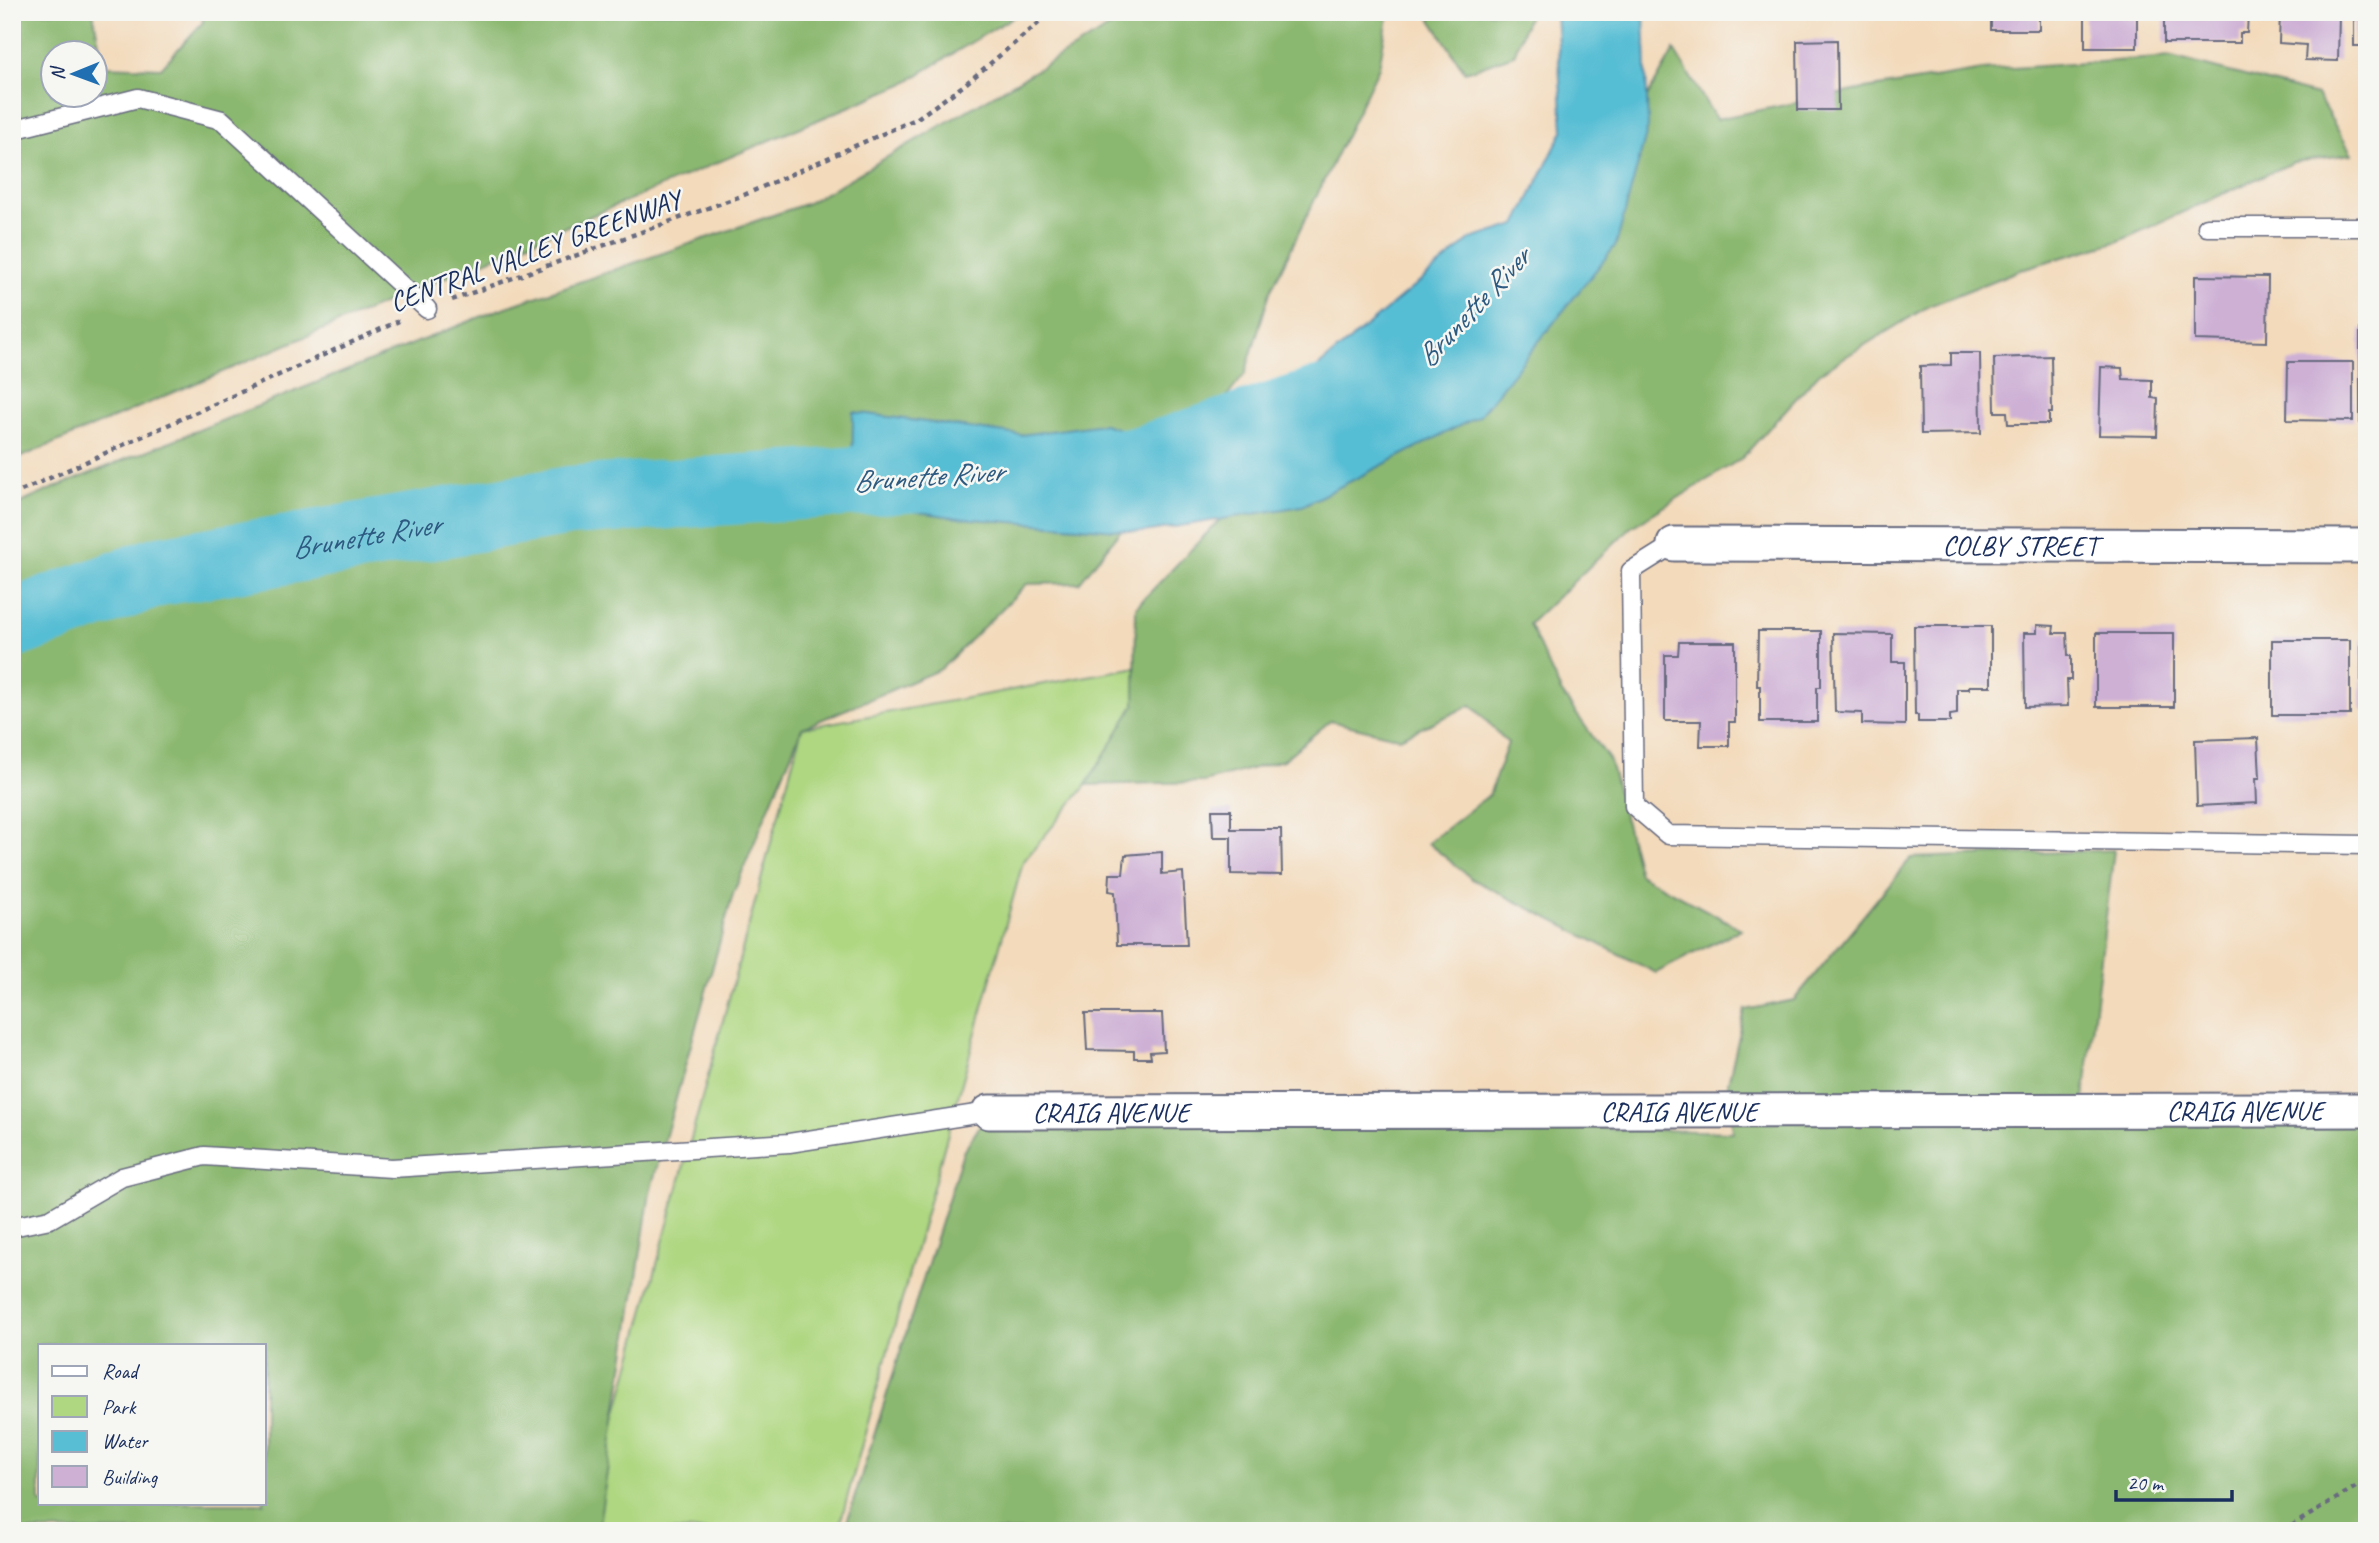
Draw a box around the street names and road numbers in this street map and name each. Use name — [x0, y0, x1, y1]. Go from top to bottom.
street label: CENTRAL VALLEY GREENWAY — [385, 180, 689, 319]
street label: COLBY STREET — [1942, 528, 2105, 563]
street label: CRAIG AVENUE — [2166, 1093, 2327, 1128]
street label: CRAIG AVENUE — [1600, 1094, 1761, 1129]
street label: CRAIG AVENUE — [1032, 1095, 1193, 1130]

